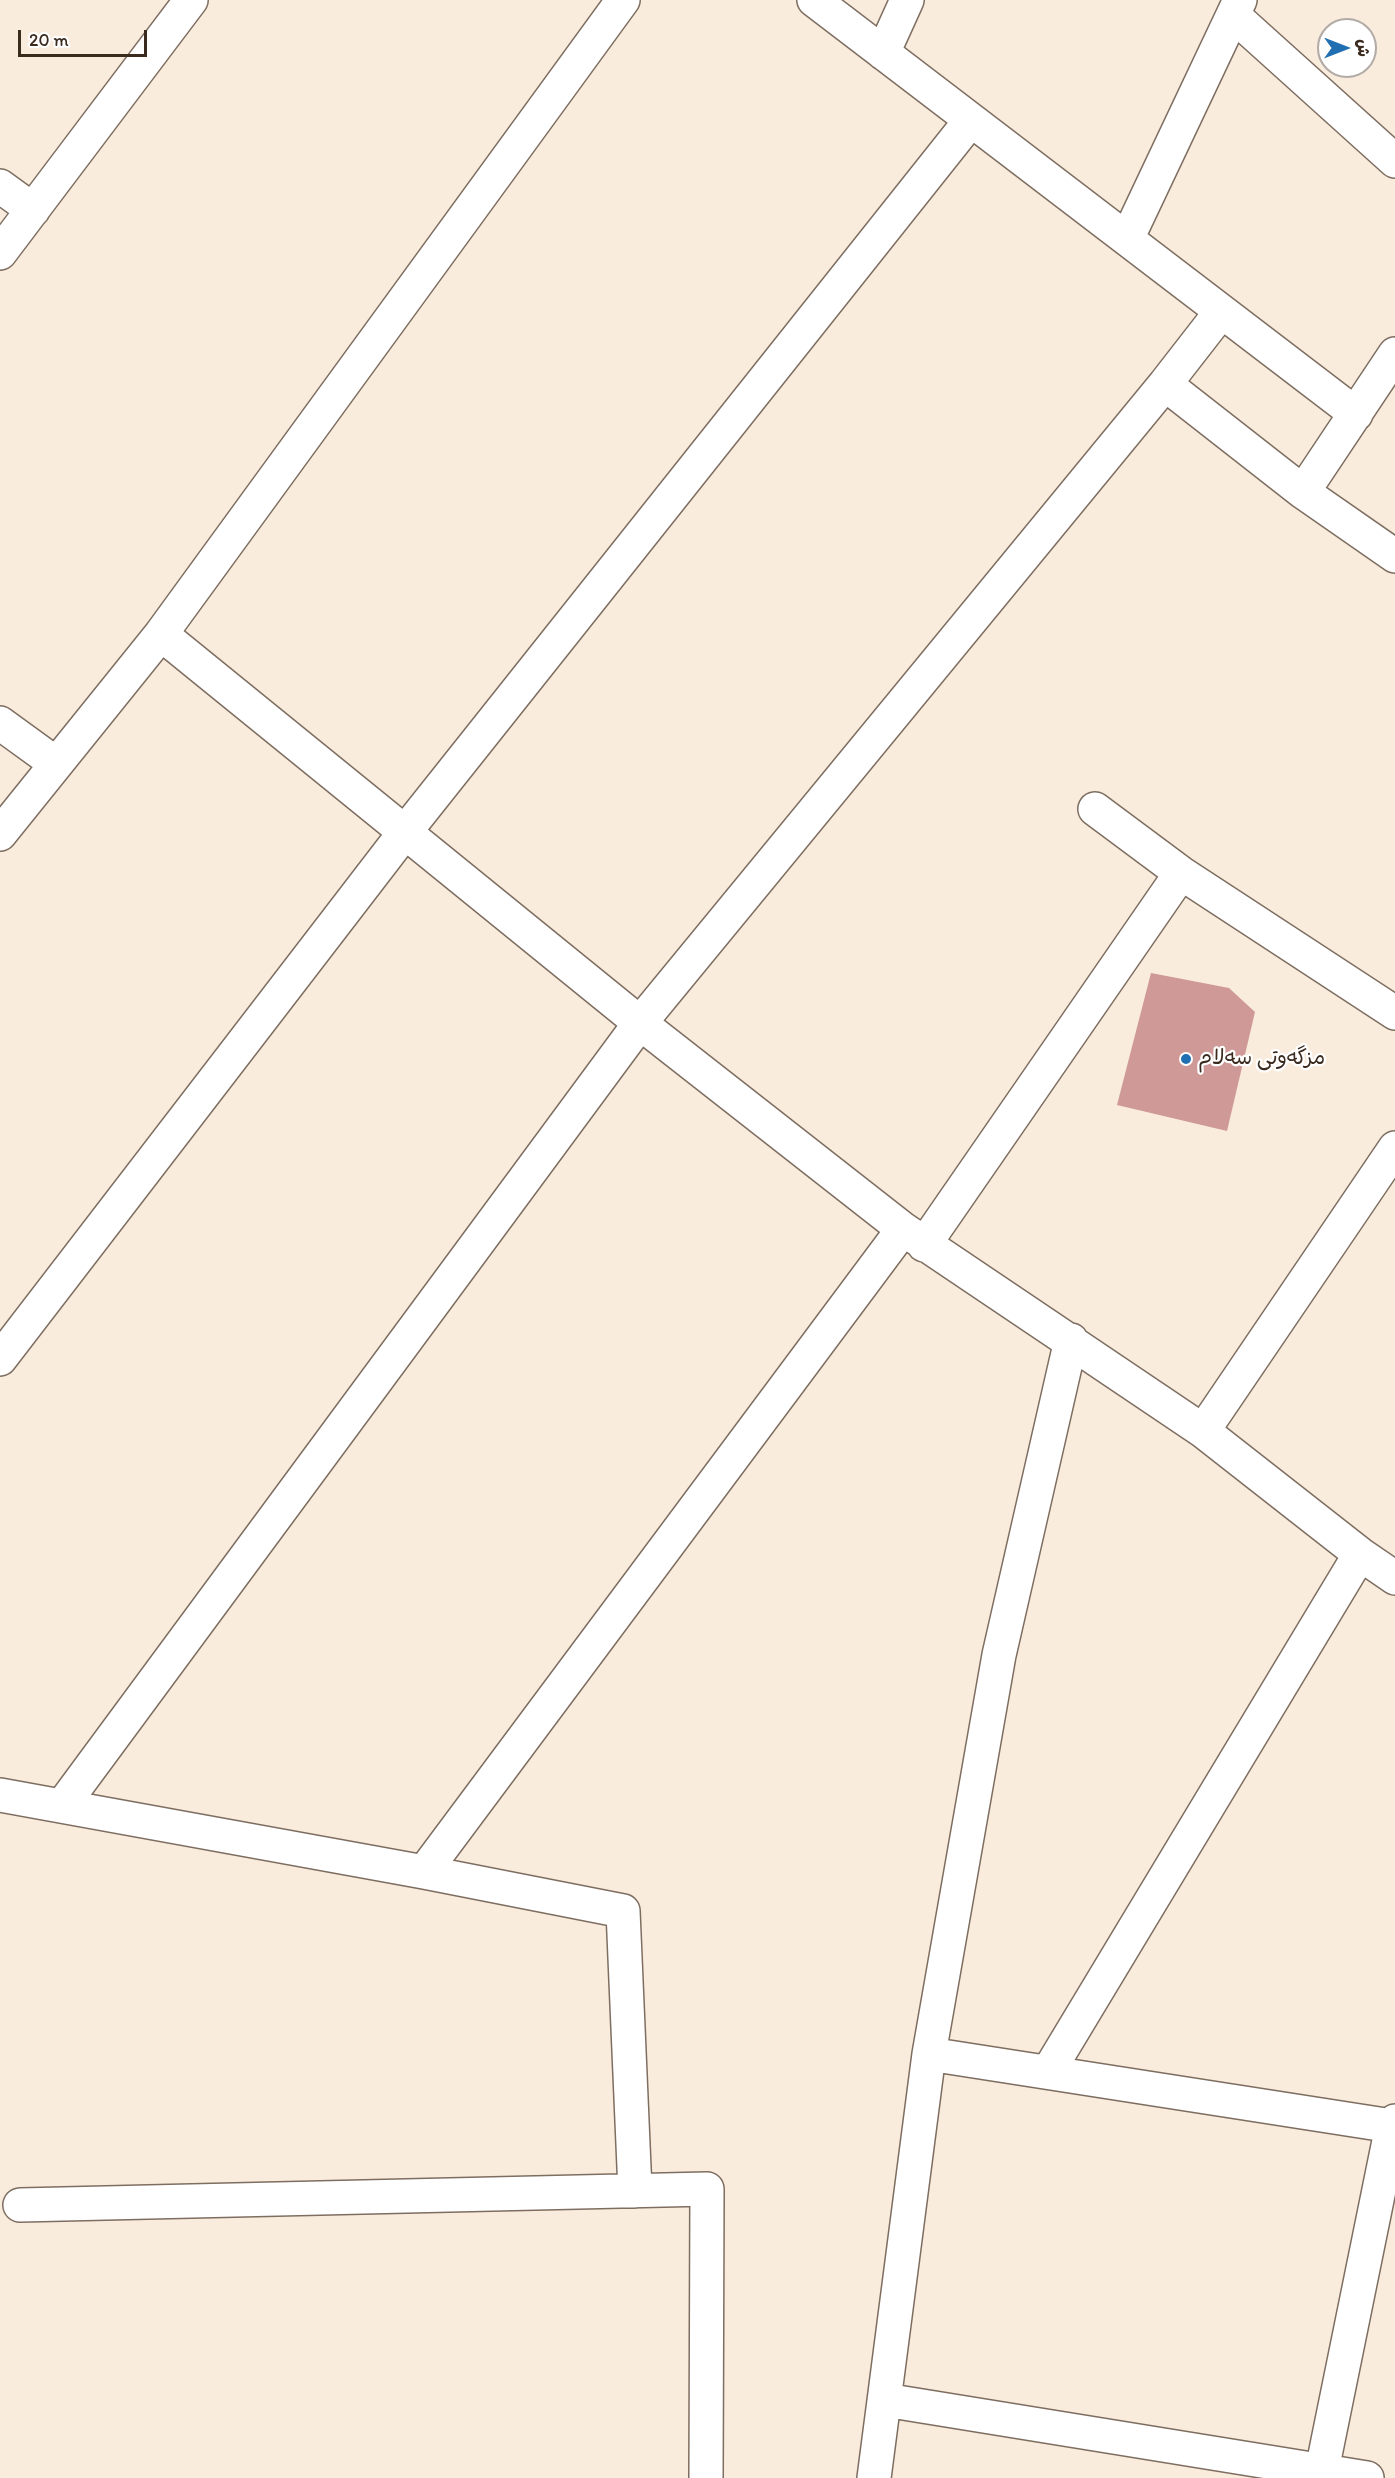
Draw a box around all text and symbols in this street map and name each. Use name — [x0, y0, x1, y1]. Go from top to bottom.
scale bar — [21, 18, 150, 56]
north arrow — [1317, 18, 1377, 78]
text: 20 m — [29, 29, 69, 51]
text: ش — [1354, 39, 1373, 57]
place label: مزگەوتی سەلام — [1198, 1046, 1325, 1072]
marker: مزگەوتی سەلام — [1179, 1052, 1193, 1066]

